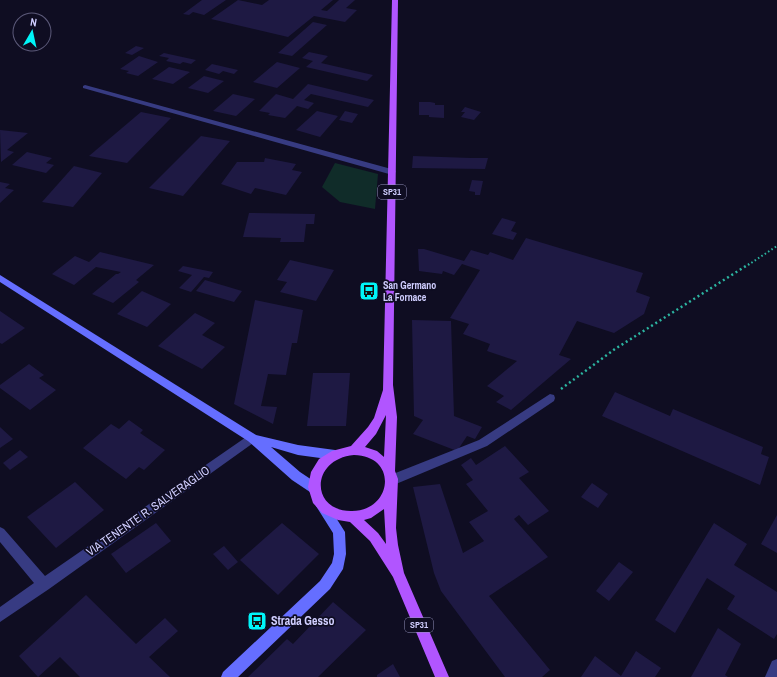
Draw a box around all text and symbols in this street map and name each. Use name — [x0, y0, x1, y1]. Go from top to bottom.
north arrow — [12, 12, 52, 52]
text: N — [29, 15, 38, 30]
road number: SP31 — [378, 185, 406, 199]
place label: San Germano La Fornace — [383, 279, 436, 304]
bus stop icon: San Germano La Fornace — [358, 280, 380, 302]
street label: VIA TENENTE R. SALVERAGLIO — [83, 462, 213, 560]
bus stop icon: Strada Gesso — [246, 610, 268, 632]
place label: Strada Gesso — [271, 613, 334, 629]
road number: SP31 — [405, 618, 433, 632]

